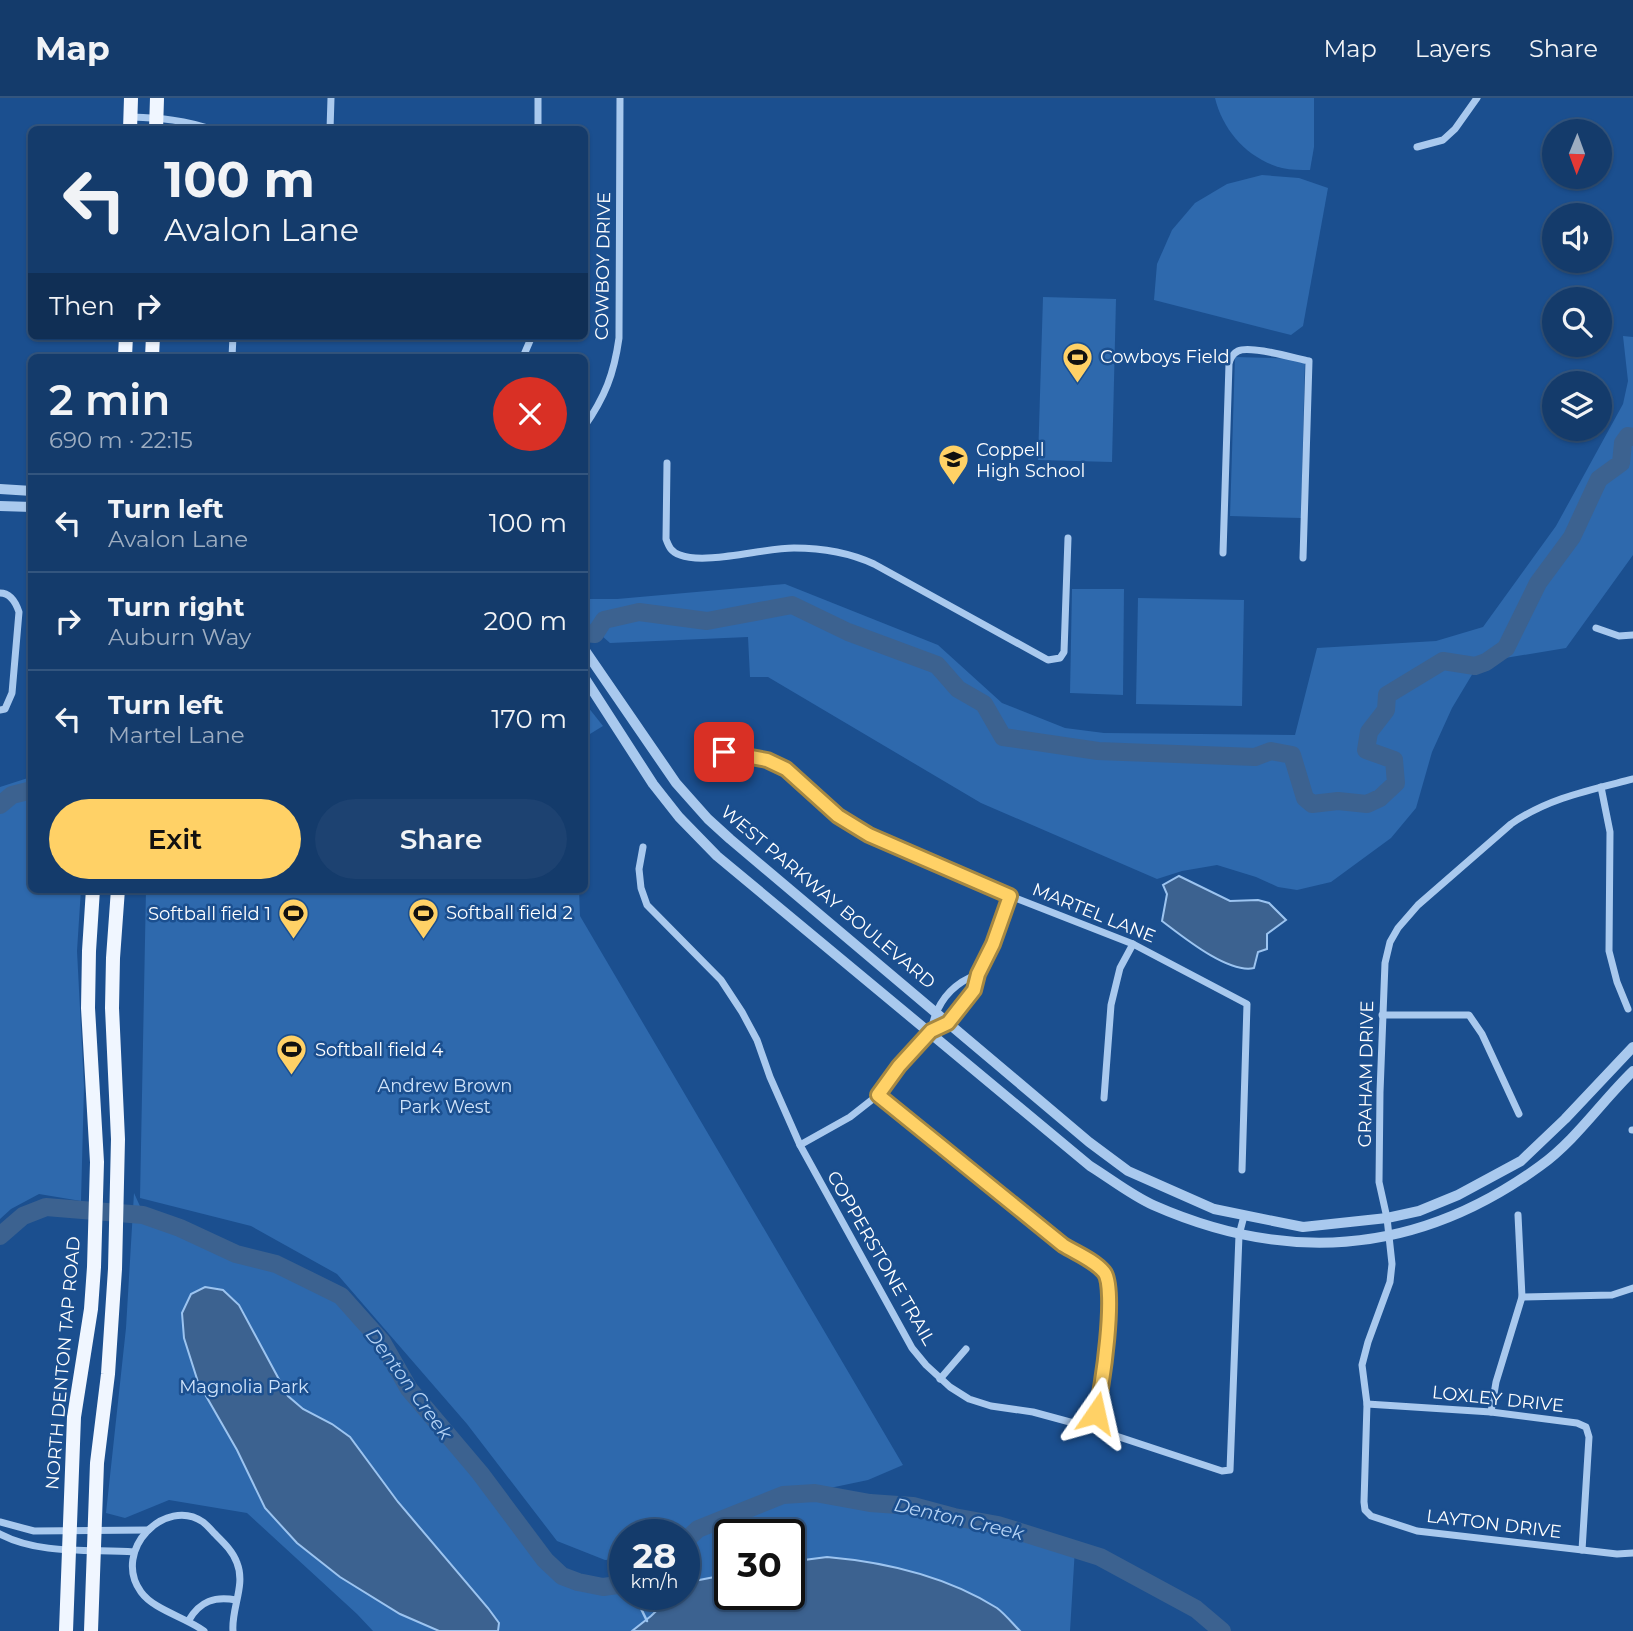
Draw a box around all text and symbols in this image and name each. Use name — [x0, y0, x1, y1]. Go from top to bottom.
text: Map — [35, 28, 110, 68]
text: Map — [1323, 34, 1377, 63]
text: Layers — [1415, 34, 1491, 63]
text: Share — [1529, 34, 1598, 63]
north arrow — [1542, 119, 1612, 189]
map controls — [1542, 119, 1612, 441]
text: 100 m — [164, 150, 315, 209]
icon: left — [49, 154, 140, 245]
street label: COWBOY DRIVE — [591, 192, 615, 340]
button: sound — [1542, 203, 1612, 273]
text: Avalon Lane — [164, 210, 359, 249]
icon: right — [129, 287, 167, 325]
button: search — [1542, 287, 1612, 357]
text: Then — [49, 290, 115, 322]
sports icon: Cowboys Field — [1060, 340, 1094, 384]
place label: Cowboys Field — [1100, 346, 1230, 368]
button: layers — [1542, 371, 1612, 441]
text: 2 min — [49, 374, 170, 426]
button: close — [493, 377, 567, 451]
text: 690 m · 22:15 — [49, 426, 193, 454]
place label: Coppell High School — [976, 439, 1085, 482]
school or university icon: Coppell High School — [936, 443, 970, 487]
text: Turn left — [108, 493, 224, 525]
icon: left — [49, 504, 87, 542]
text: 100 m — [489, 507, 567, 539]
text: Avalon Lane — [108, 525, 248, 553]
text: Turn right — [108, 591, 244, 623]
icon: right — [49, 602, 87, 640]
text: 200 m — [483, 605, 567, 637]
text: Auburn Way — [108, 623, 251, 651]
text: Turn left — [108, 689, 224, 721]
icon: left — [49, 700, 87, 738]
text: 170 m — [491, 703, 567, 735]
text: Martel Lane — [108, 721, 245, 749]
pin — [694, 722, 754, 782]
icon: arrive — [705, 733, 743, 771]
button: Exit — [49, 799, 301, 879]
button: Share — [315, 799, 567, 879]
street label: WEST PARKWAY BOULEVARD — [716, 801, 940, 993]
street label: MARTEL LANE — [1029, 878, 1159, 948]
sports icon: Softball field 2 — [406, 896, 440, 940]
sports icon: Softball field 1 — [277, 897, 311, 941]
place label: Softball field 2 — [446, 902, 573, 924]
place label: Softball field 1 — [148, 903, 271, 925]
street label: GRAHAM DRIVE — [1354, 1000, 1378, 1148]
sports icon: Softball field 4 — [275, 1033, 309, 1077]
place label: Softball field 4 — [315, 1039, 444, 1061]
park label: Andrew Brown Park West — [377, 1075, 513, 1118]
street label: COPPERSTONE TRAIL — [822, 1167, 940, 1349]
street label: NORTH DENTON TAP ROAD — [41, 1235, 85, 1491]
water label: Denton Creek — [361, 1324, 458, 1445]
park label: Magnolia Park — [179, 1376, 309, 1398]
position arrow — [1059, 1376, 1133, 1450]
street label: LOXLEY DRIVE — [1431, 1381, 1565, 1417]
water label: Denton Creek — [892, 1493, 1027, 1545]
street label: LAYTON DRIVE — [1425, 1505, 1563, 1543]
speed limit sign: 30 — [714, 1519, 805, 1610]
text: 28 — [633, 1534, 676, 1577]
text: km/h — [630, 1571, 679, 1593]

